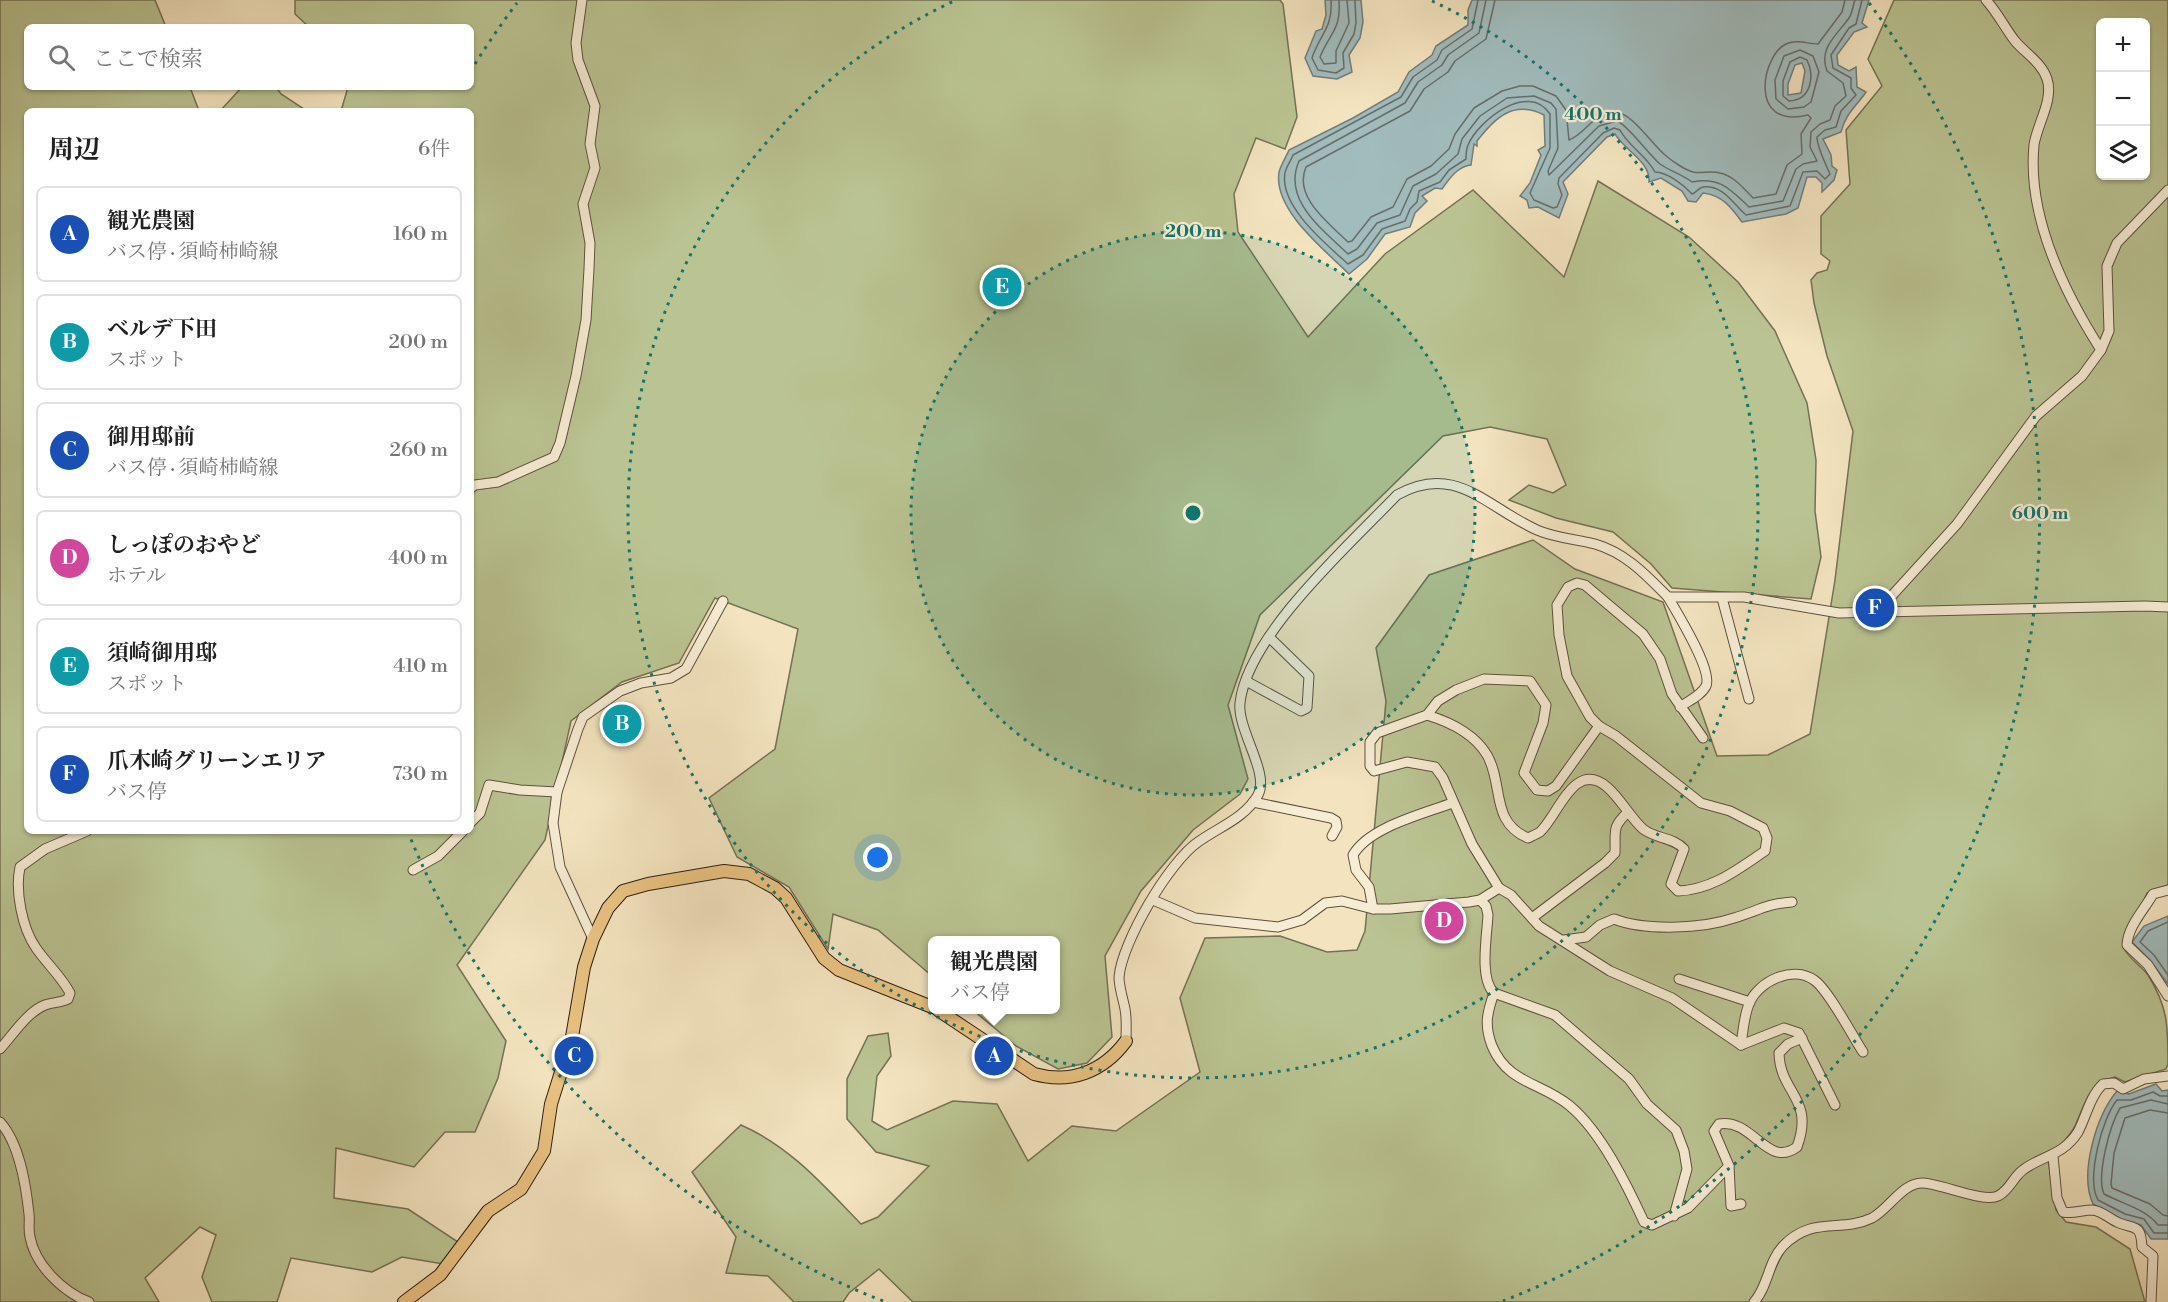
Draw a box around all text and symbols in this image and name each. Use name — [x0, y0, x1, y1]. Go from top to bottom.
map controls — [2096, 18, 2150, 180]
button: + — [2096, 18, 2150, 72]
search box — [24, 24, 474, 90]
icon: search — [45, 41, 78, 74]
text: ここで検索 — [93, 46, 203, 73]
button: − — [2096, 72, 2150, 126]
text: 400 m — [1564, 103, 1622, 126]
button: layers — [2096, 126, 2150, 180]
text: 周辺 — [48, 134, 100, 166]
text: 6件 — [418, 137, 450, 162]
text: 観光農園 — [107, 208, 195, 235]
text: 200 m — [1165, 220, 1222, 243]
text: A — [62, 222, 77, 247]
text: 160 m — [393, 222, 448, 247]
text: バス停 · 須崎柿崎線 — [107, 240, 279, 265]
pin: E — [982, 264, 1022, 310]
text: ベルデ下田 — [107, 316, 217, 343]
text: B — [62, 330, 77, 355]
text: 200 m — [388, 330, 448, 355]
text: スポット — [107, 348, 187, 373]
text: 御用邸前 — [107, 424, 195, 451]
text: C — [62, 438, 77, 463]
text: 260 m — [390, 438, 448, 463]
text: バス停 · 須崎柿崎線 — [107, 456, 279, 481]
text: 600 m — [2012, 502, 2069, 525]
centre of rings — [1183, 503, 1203, 523]
text: しっぽのおやど — [107, 532, 261, 559]
text: D — [62, 546, 77, 571]
text: 400 m — [388, 546, 448, 571]
text: ホテル — [107, 564, 166, 589]
pin: F — [1856, 586, 1894, 630]
text: 須崎御用邸 — [107, 640, 217, 667]
text: E — [63, 654, 76, 679]
text: 410 m — [393, 654, 448, 679]
text: スポット — [107, 672, 187, 697]
pin: B — [602, 702, 642, 746]
text: 爪木崎グリーンエリア — [107, 748, 327, 775]
text: F — [62, 762, 77, 787]
text: 730 m — [392, 762, 448, 787]
text: バス停 — [107, 780, 167, 805]
your location — [863, 843, 892, 872]
pin: D — [1424, 898, 1464, 944]
popup — [928, 936, 1060, 1014]
text: 観光農園 — [950, 949, 1038, 976]
text: バス停 — [950, 981, 1010, 1006]
pin: C — [554, 1034, 594, 1078]
pin: A — [974, 1034, 1014, 1078]

